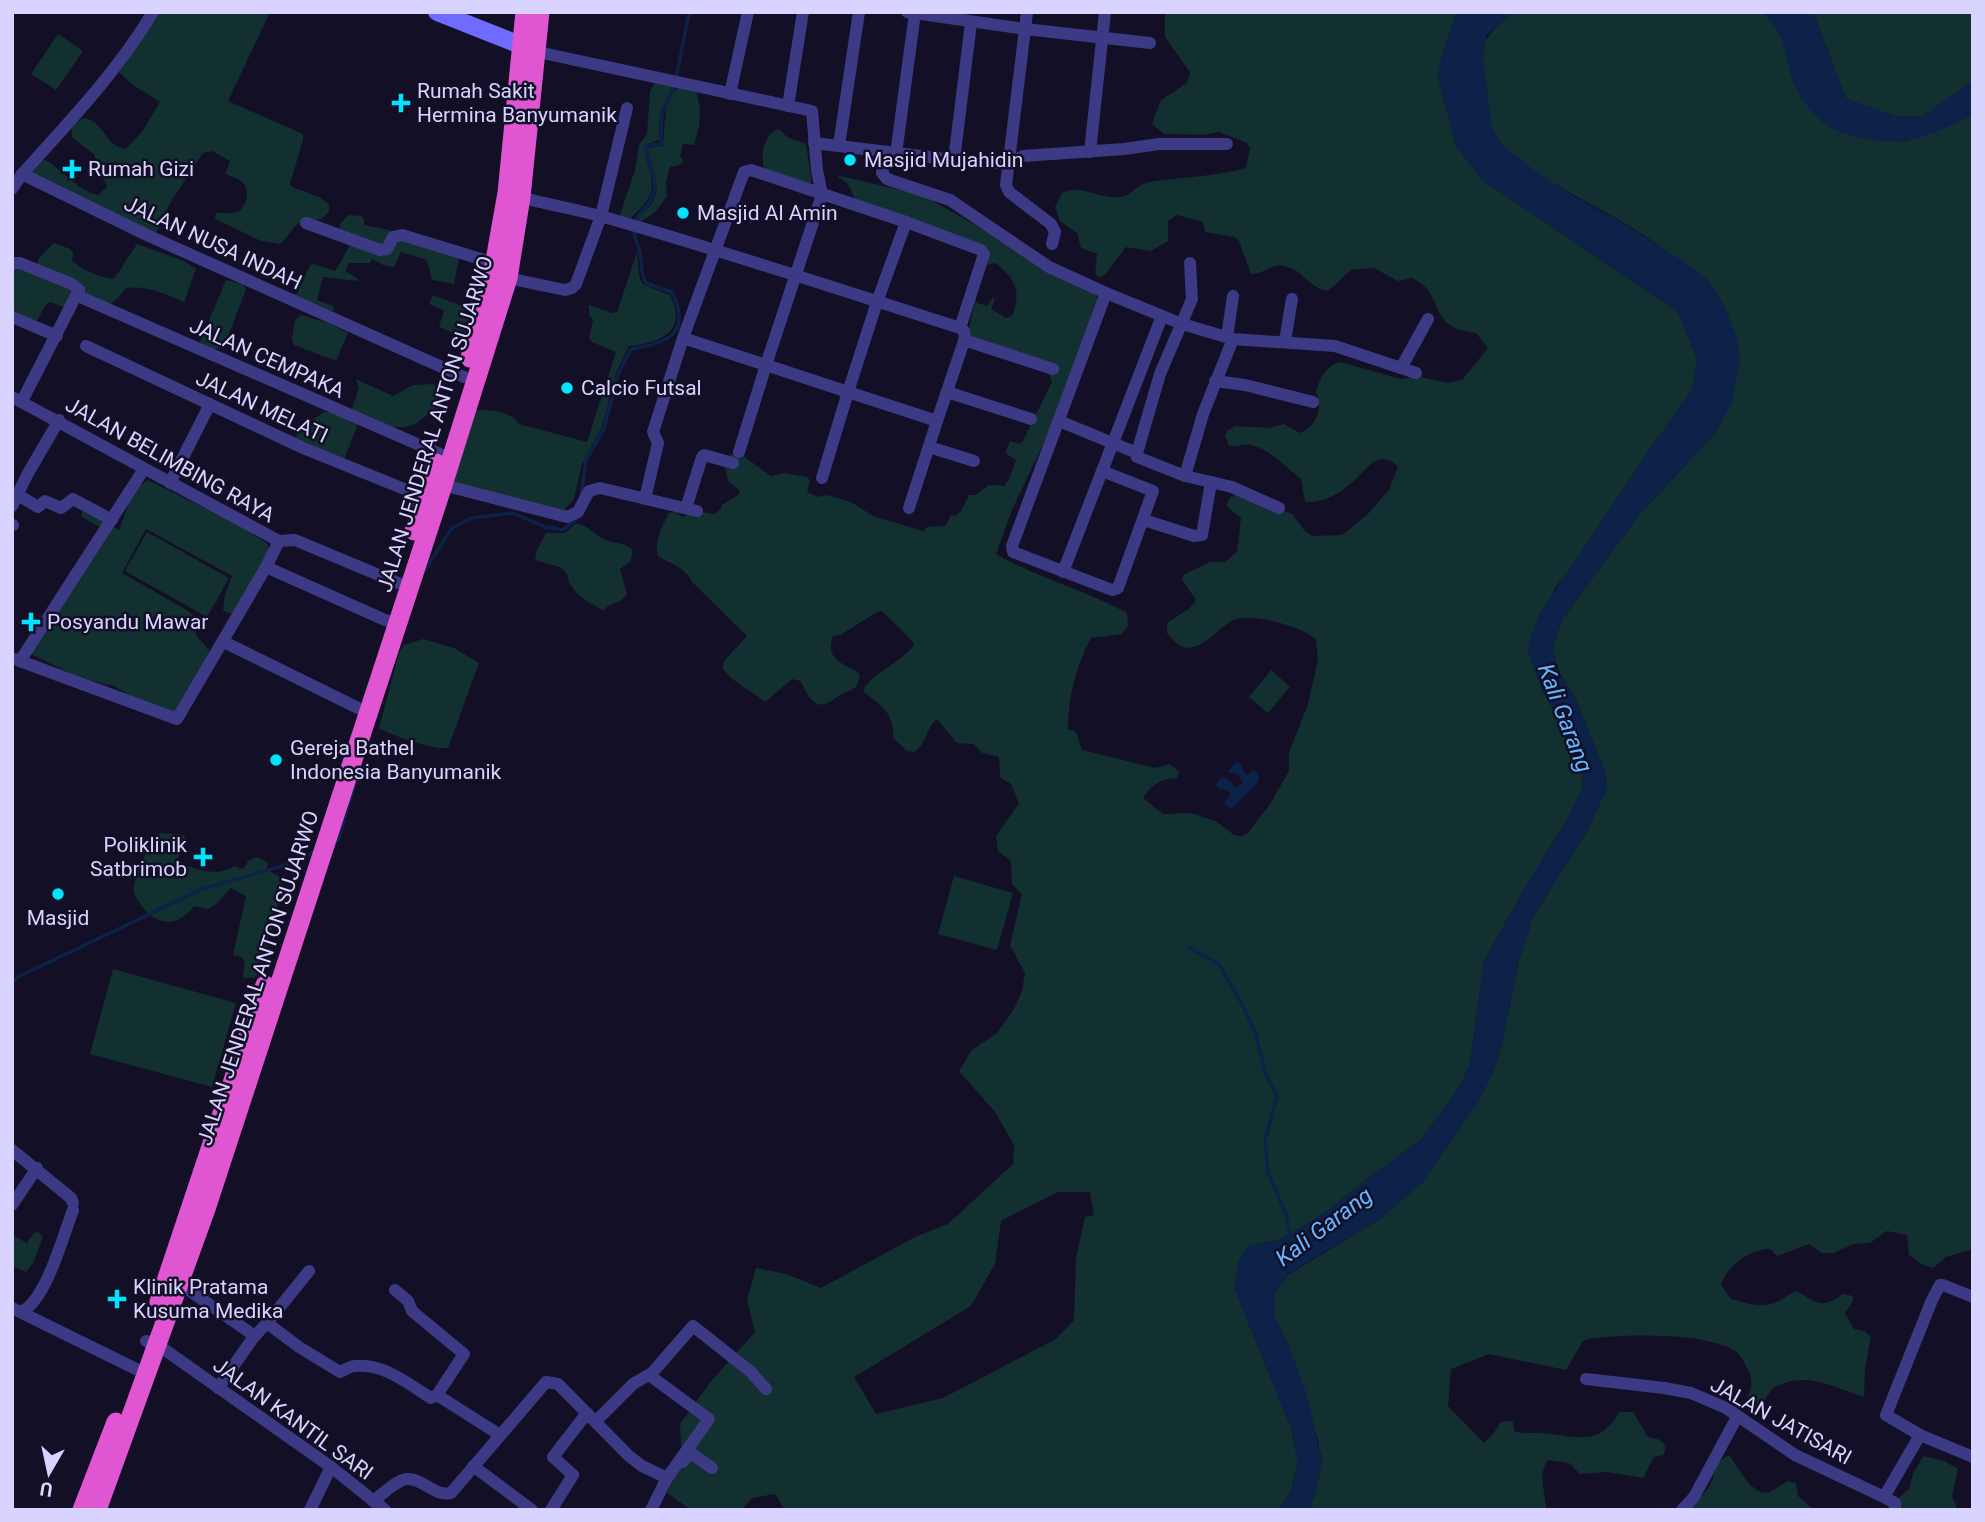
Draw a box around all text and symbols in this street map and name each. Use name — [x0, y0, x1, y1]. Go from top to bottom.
place label: Rumah Sakit Hermina Banyumanik — [417, 79, 617, 127]
marker: Rumah Sakit Hermina Banyumanik — [391, 93, 411, 113]
place label: Masjid Mujahidin — [864, 148, 1023, 172]
marker: Masjid Mujahidin — [842, 152, 858, 168]
place label: Rumah Gizi — [88, 157, 194, 181]
marker: Rumah Gizi — [62, 159, 82, 179]
street label: JALAN NUSA INDAH — [120, 191, 306, 295]
place label: Masjid Al Amin — [697, 201, 838, 225]
marker: Masjid Al Amin — [675, 205, 691, 221]
street label: JALAN JENDERAL ANTON SUJARWO — [372, 253, 498, 595]
street label: JALAN CEMPAKA — [186, 313, 348, 403]
street label: JALAN MELATI — [192, 366, 332, 448]
place label: Calcio Futsal — [581, 376, 702, 400]
marker: Calcio Futsal — [559, 380, 575, 396]
street label: JALAN BELIMBING RAYA — [61, 393, 279, 528]
place label: Posyandu Mawar — [47, 610, 208, 634]
marker: Posyandu Mawar — [21, 612, 41, 632]
water label: Kali Garang — [1532, 660, 1598, 776]
place label: Gereja Bathel Indonesia Banyumanik — [290, 736, 502, 784]
marker: Gereja Bathel Indonesia Banyumanik — [268, 752, 284, 768]
street label: JALAN JENDERAL ANTON SUJARWO — [192, 808, 324, 1148]
place label: Poliklinik Satbrimob — [90, 833, 187, 881]
marker: Poliklinik Satbrimob — [193, 847, 213, 867]
marker: Masjid — [50, 886, 66, 902]
place label: Masjid — [27, 906, 89, 930]
water label: Kali Garang — [1270, 1182, 1378, 1272]
place label: Klinik Pratama Kusuma Medika — [133, 1275, 283, 1323]
marker: Klinik Pratama Kusuma Medika — [107, 1289, 127, 1309]
street label: JALAN KANTIL SARI — [208, 1353, 378, 1485]
street label: JALAN JATISARI — [1706, 1372, 1856, 1470]
north arrow — [14, 1438, 84, 1508]
text: U — [38, 1477, 54, 1502]

